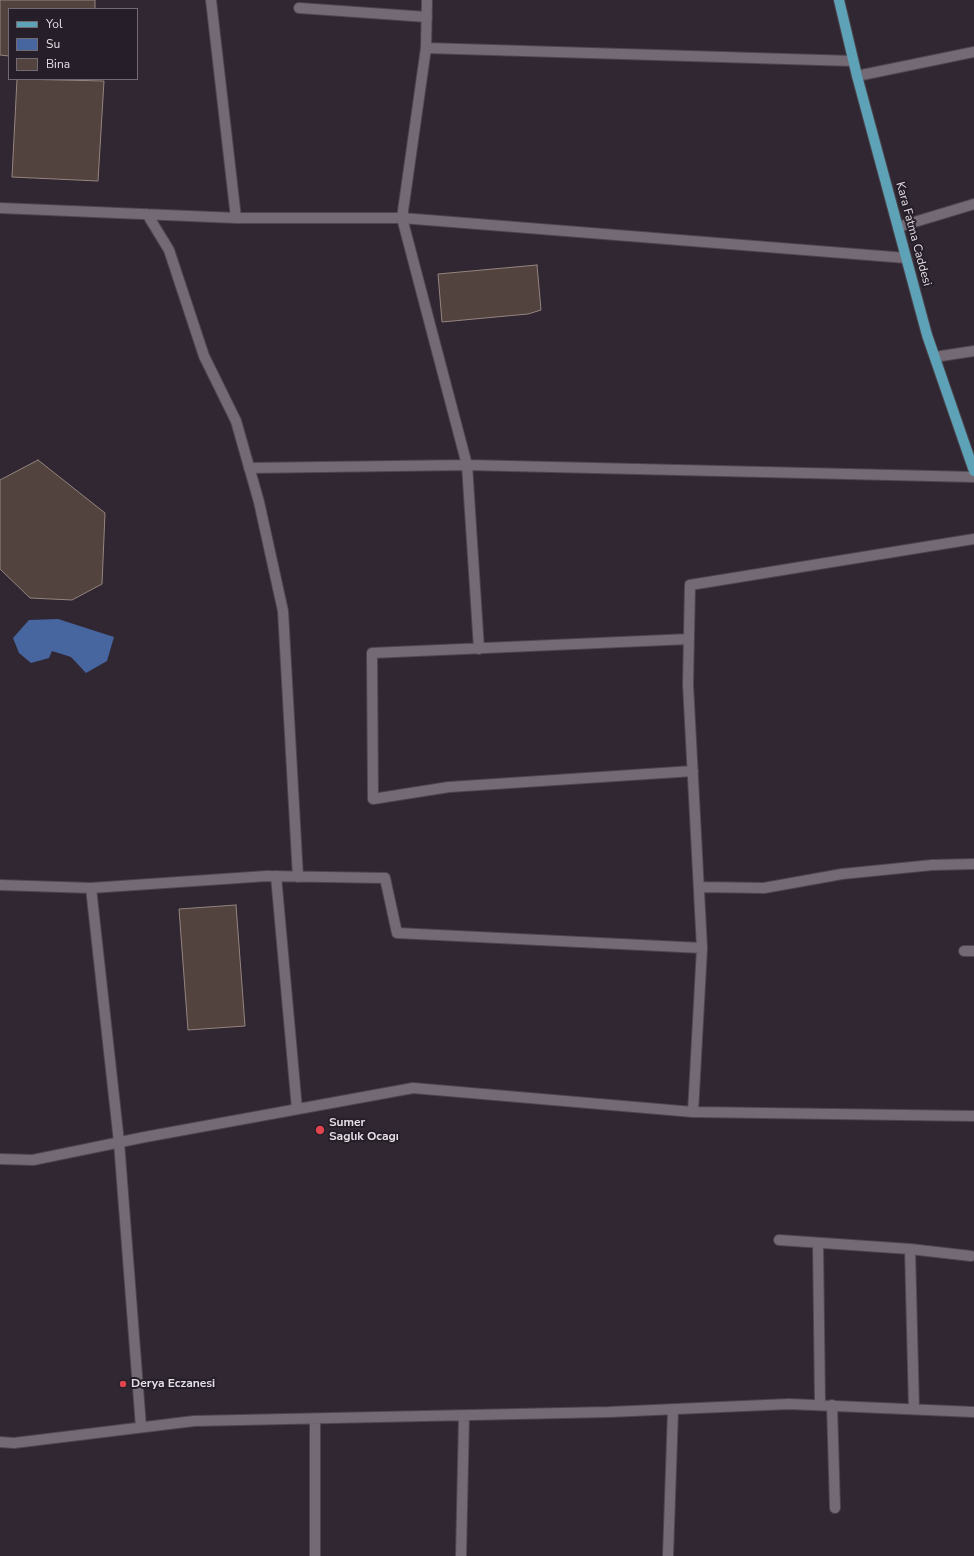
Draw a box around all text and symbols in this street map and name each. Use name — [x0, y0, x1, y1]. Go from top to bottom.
legend — [8, 8, 138, 80]
text: Yol — [46, 16, 62, 32]
text: Su — [46, 36, 60, 52]
text: Bina — [46, 56, 70, 72]
street label: Kara Fatma Caddesi — [892, 180, 934, 288]
place label: Sumer Saglık Ocagı — [329, 1116, 399, 1144]
marker: Sumer Saglık Ocagı — [314, 1124, 326, 1136]
place label: Derya Eczanesi — [131, 1377, 215, 1391]
marker: Derya Eczanesi — [118, 1379, 128, 1389]

